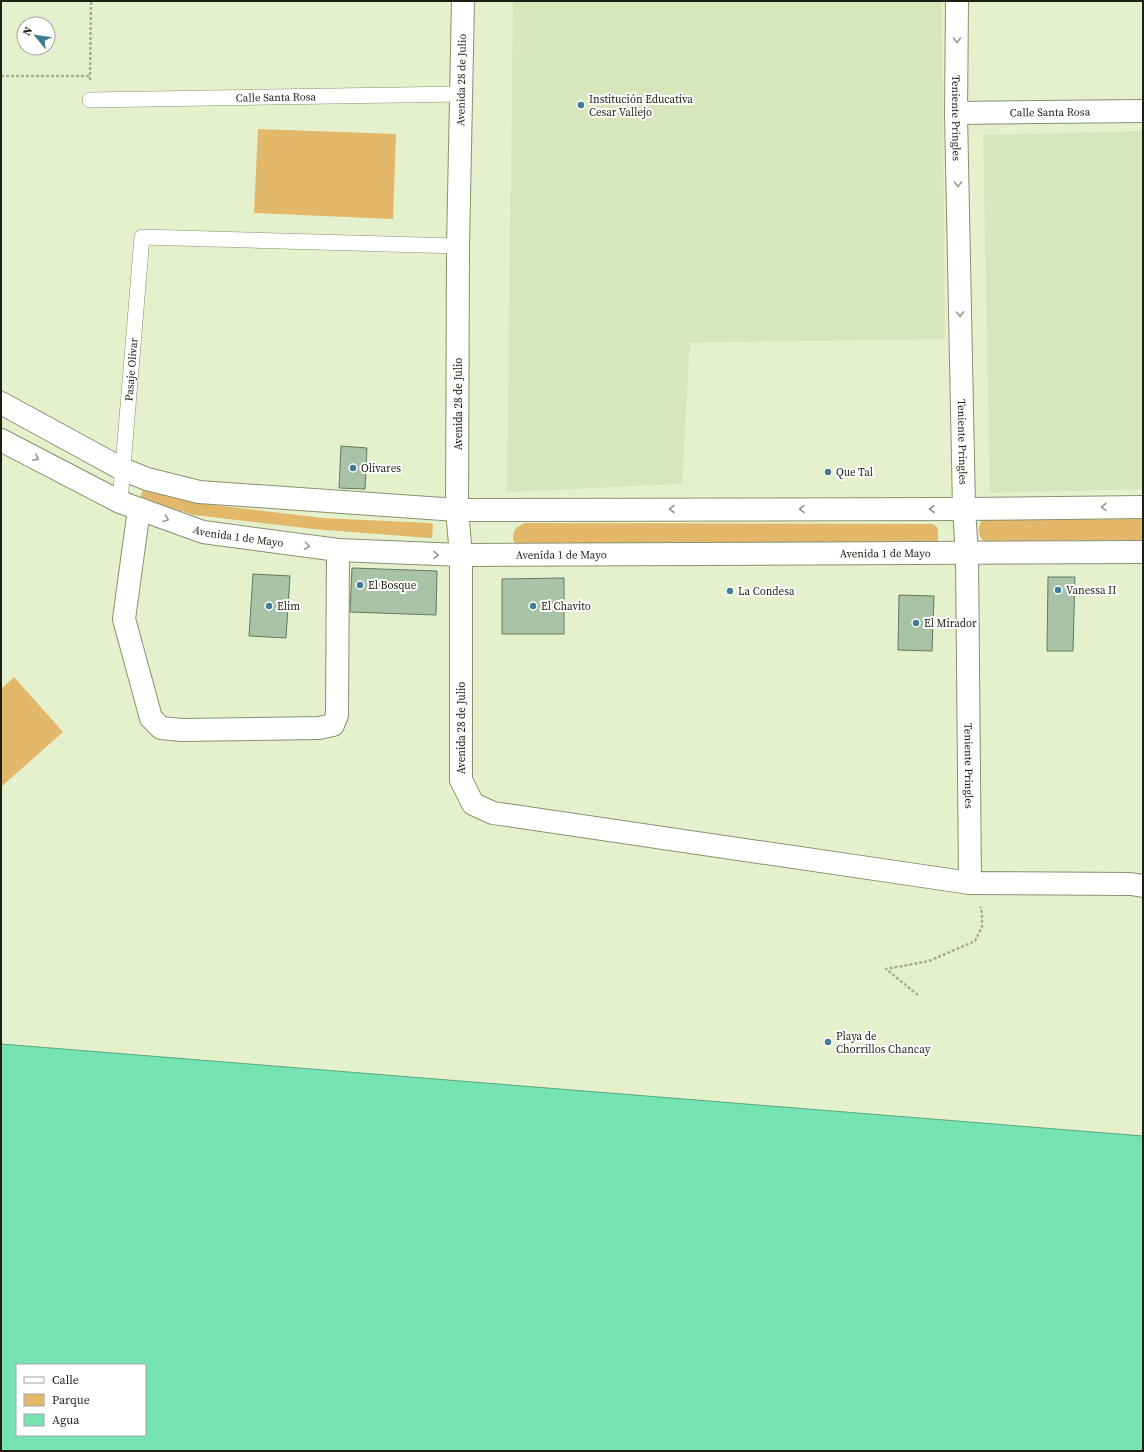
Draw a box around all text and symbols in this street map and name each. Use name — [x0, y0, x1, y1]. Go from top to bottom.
north arrow — [16, 16, 56, 56]
text: N — [19, 24, 36, 39]
street label: Avenida 28 de Julio — [453, 34, 470, 126]
one-way arrow — [953, 37, 961, 43]
street label: Teniente Pringles — [948, 75, 964, 161]
street label: Calle Santa Rosa — [236, 89, 317, 106]
place label: Institución Educativa Cesar Vallejo — [589, 92, 693, 120]
marker: Institución Educativa Cesar Vallejo — [576, 100, 586, 110]
street label: Calle Santa Rosa — [1010, 105, 1091, 120]
one-way arrow — [953, 181, 962, 187]
one-way arrow — [956, 311, 964, 317]
street label: Pasaje Olivar — [121, 337, 142, 402]
street label: Avenida 28 de Julio — [451, 358, 466, 450]
street label: Teniente Pringles — [954, 399, 971, 485]
one-way arrow — [31, 454, 39, 461]
place label: Olivares — [361, 461, 401, 476]
marker: Olivares — [348, 463, 358, 473]
place label: Que Tal — [836, 465, 873, 480]
marker: Que Tal — [823, 467, 833, 477]
one-way arrow — [1101, 503, 1107, 511]
one-way arrow — [669, 505, 675, 513]
one-way arrow — [799, 505, 805, 513]
one-way arrow — [929, 505, 935, 513]
one-way arrow — [163, 514, 170, 522]
street label: Avenida 1 de Mayo — [191, 522, 284, 551]
one-way arrow — [304, 541, 310, 550]
street label: Avenida 1 de Mayo — [840, 546, 931, 561]
street label: Avenida 1 de Mayo — [516, 547, 607, 563]
one-way arrow — [433, 551, 439, 559]
place label: El Bosque — [368, 578, 417, 593]
marker: El Bosque — [355, 580, 365, 590]
place label: Vanessa II — [1066, 583, 1116, 598]
place label: La Condesa — [738, 584, 795, 599]
marker: Vanessa II — [1053, 585, 1063, 595]
marker: La Condesa — [725, 586, 735, 596]
place label: Elim — [277, 599, 300, 614]
place label: El Chavito — [541, 599, 591, 614]
marker: Elim — [264, 601, 274, 611]
marker: El Chavito — [528, 601, 538, 611]
place label: El Mirador — [924, 616, 977, 631]
marker: El Mirador — [911, 618, 921, 628]
street label: Avenida 28 de Julio — [454, 682, 469, 774]
street label: Teniente Pringles — [961, 723, 976, 809]
place label: Playa de Chorrillos Chancay — [836, 1029, 931, 1057]
marker: Playa de Chorrillos Chancay — [823, 1037, 833, 1047]
legend — [16, 1364, 146, 1436]
text: Calle — [52, 1372, 79, 1388]
text: Parque — [52, 1392, 90, 1408]
text: Agua — [52, 1412, 80, 1428]

